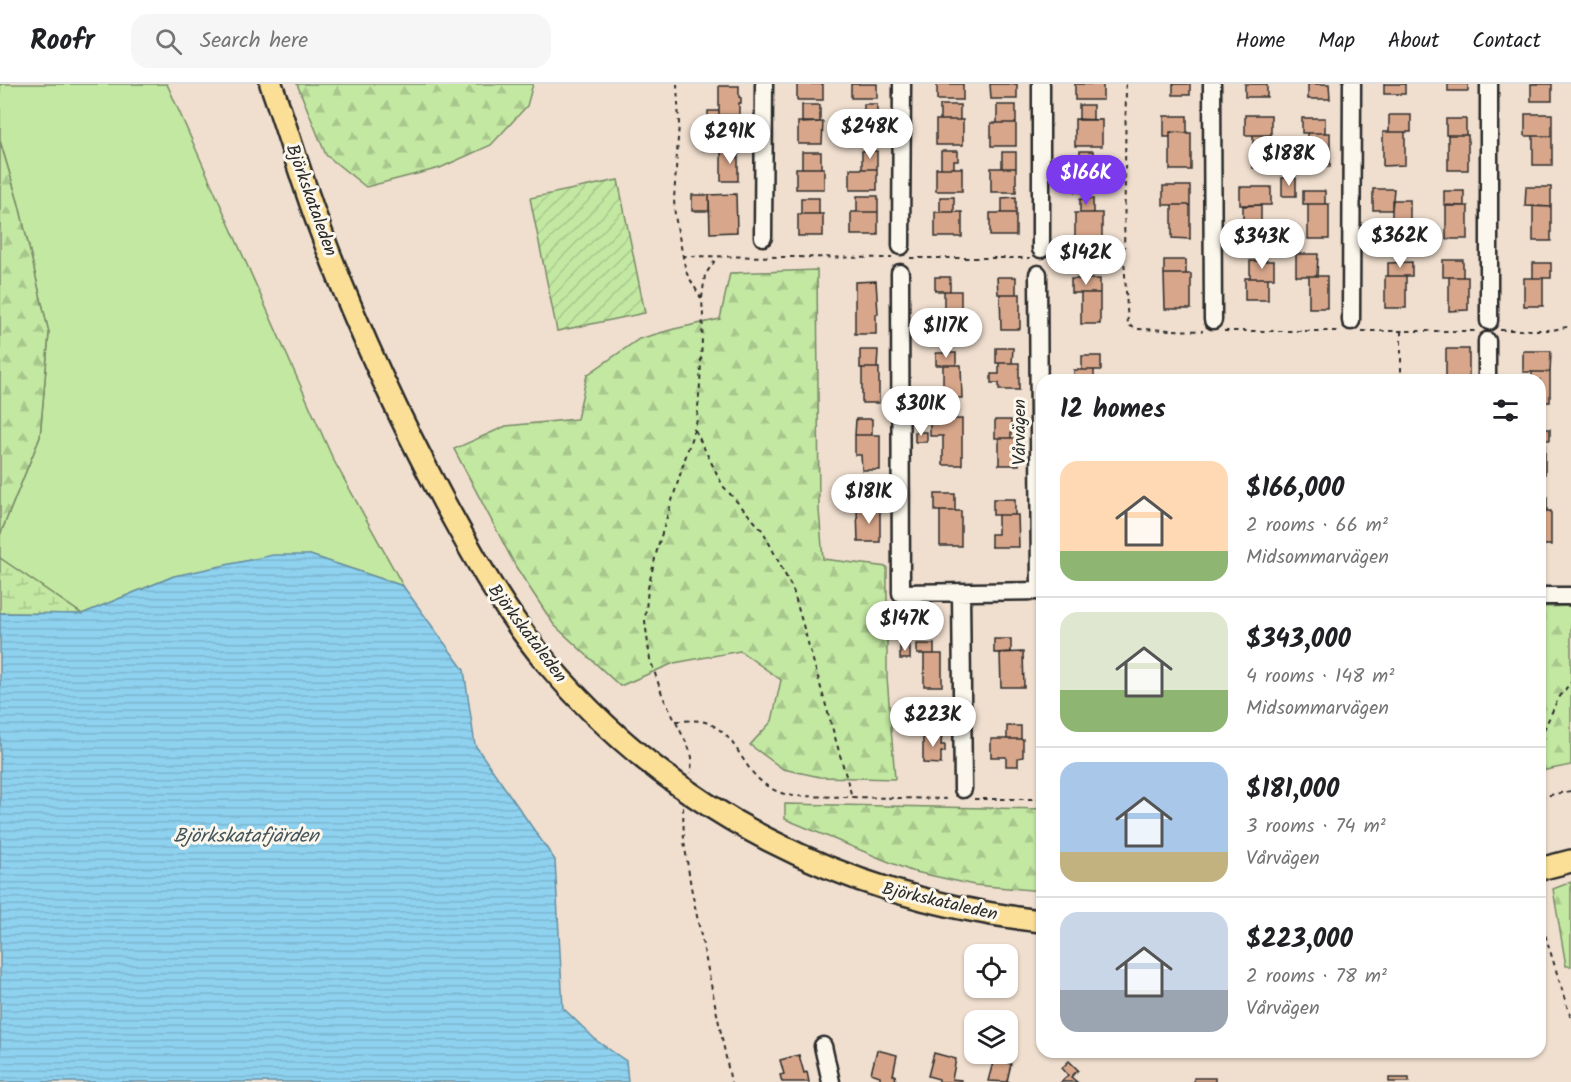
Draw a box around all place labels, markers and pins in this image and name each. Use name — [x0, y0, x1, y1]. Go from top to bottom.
pin: $248K — [828, 109, 912, 160]
pin: $291K — [688, 114, 772, 165]
pin: $188K — [1247, 136, 1331, 187]
pin: $166K — [1044, 155, 1128, 206]
pin: $362K — [1358, 218, 1442, 269]
pin: $343K — [1220, 219, 1304, 270]
pin: $142K — [1044, 235, 1128, 286]
pin: $117K — [904, 308, 988, 359]
pin: $301K — [879, 386, 963, 437]
pin: $181K — [827, 474, 911, 525]
pin: $147K — [863, 601, 947, 652]
pin: $223K — [891, 697, 975, 748]

